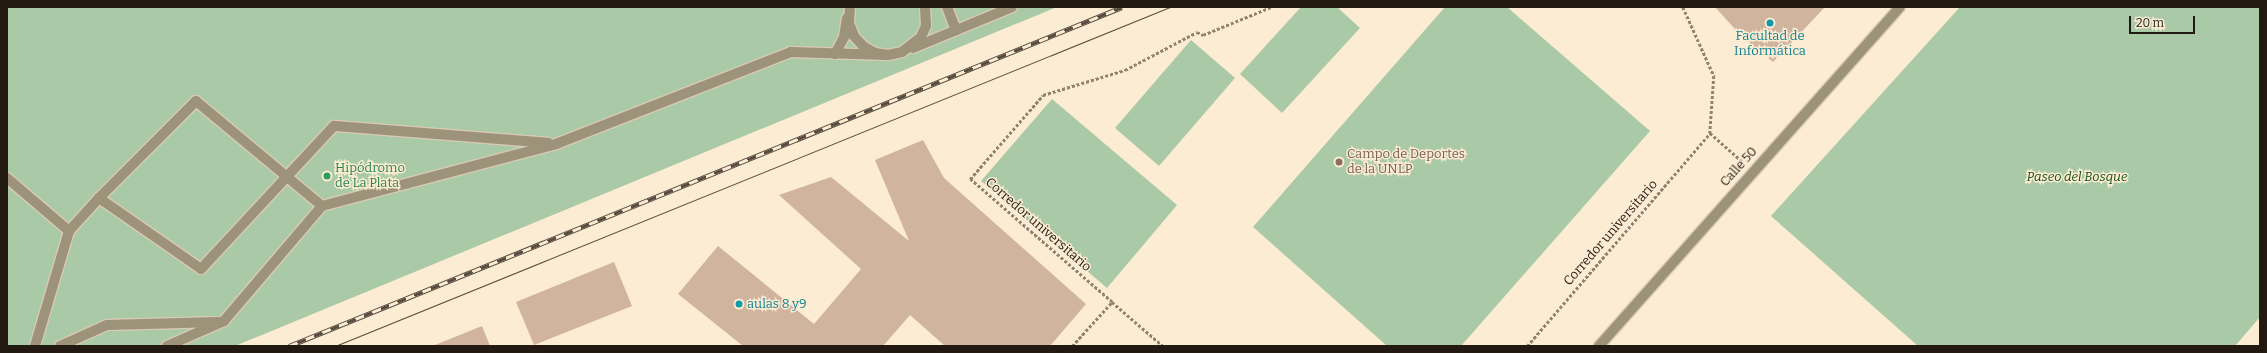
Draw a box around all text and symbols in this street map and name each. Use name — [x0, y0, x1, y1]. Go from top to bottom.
scale bar — [2131, 8, 2197, 34]
text: 20 m — [2136, 16, 2164, 30]
marker: Facultad de Informática — [1765, 18, 1775, 28]
place label: Facultad de Informática — [1734, 29, 1806, 60]
street label: Calle 50 — [1717, 144, 1761, 190]
place label: Campo de Deportes de la UNLP — [1347, 147, 1465, 178]
marker: Campo de Deportes de la UNLP — [1334, 157, 1344, 167]
place label: Hipódromo de La Plata — [335, 161, 405, 192]
park label: Paseo del Bosque — [2027, 169, 2127, 185]
marker: Hipódromo de La Plata — [322, 171, 332, 181]
street label: Corredor universitario — [982, 175, 1094, 275]
street label: Corredor universitario — [1561, 177, 1661, 289]
place label: aulas 8 y9 — [747, 296, 807, 312]
marker: aulas 8 y9 — [734, 299, 744, 309]

